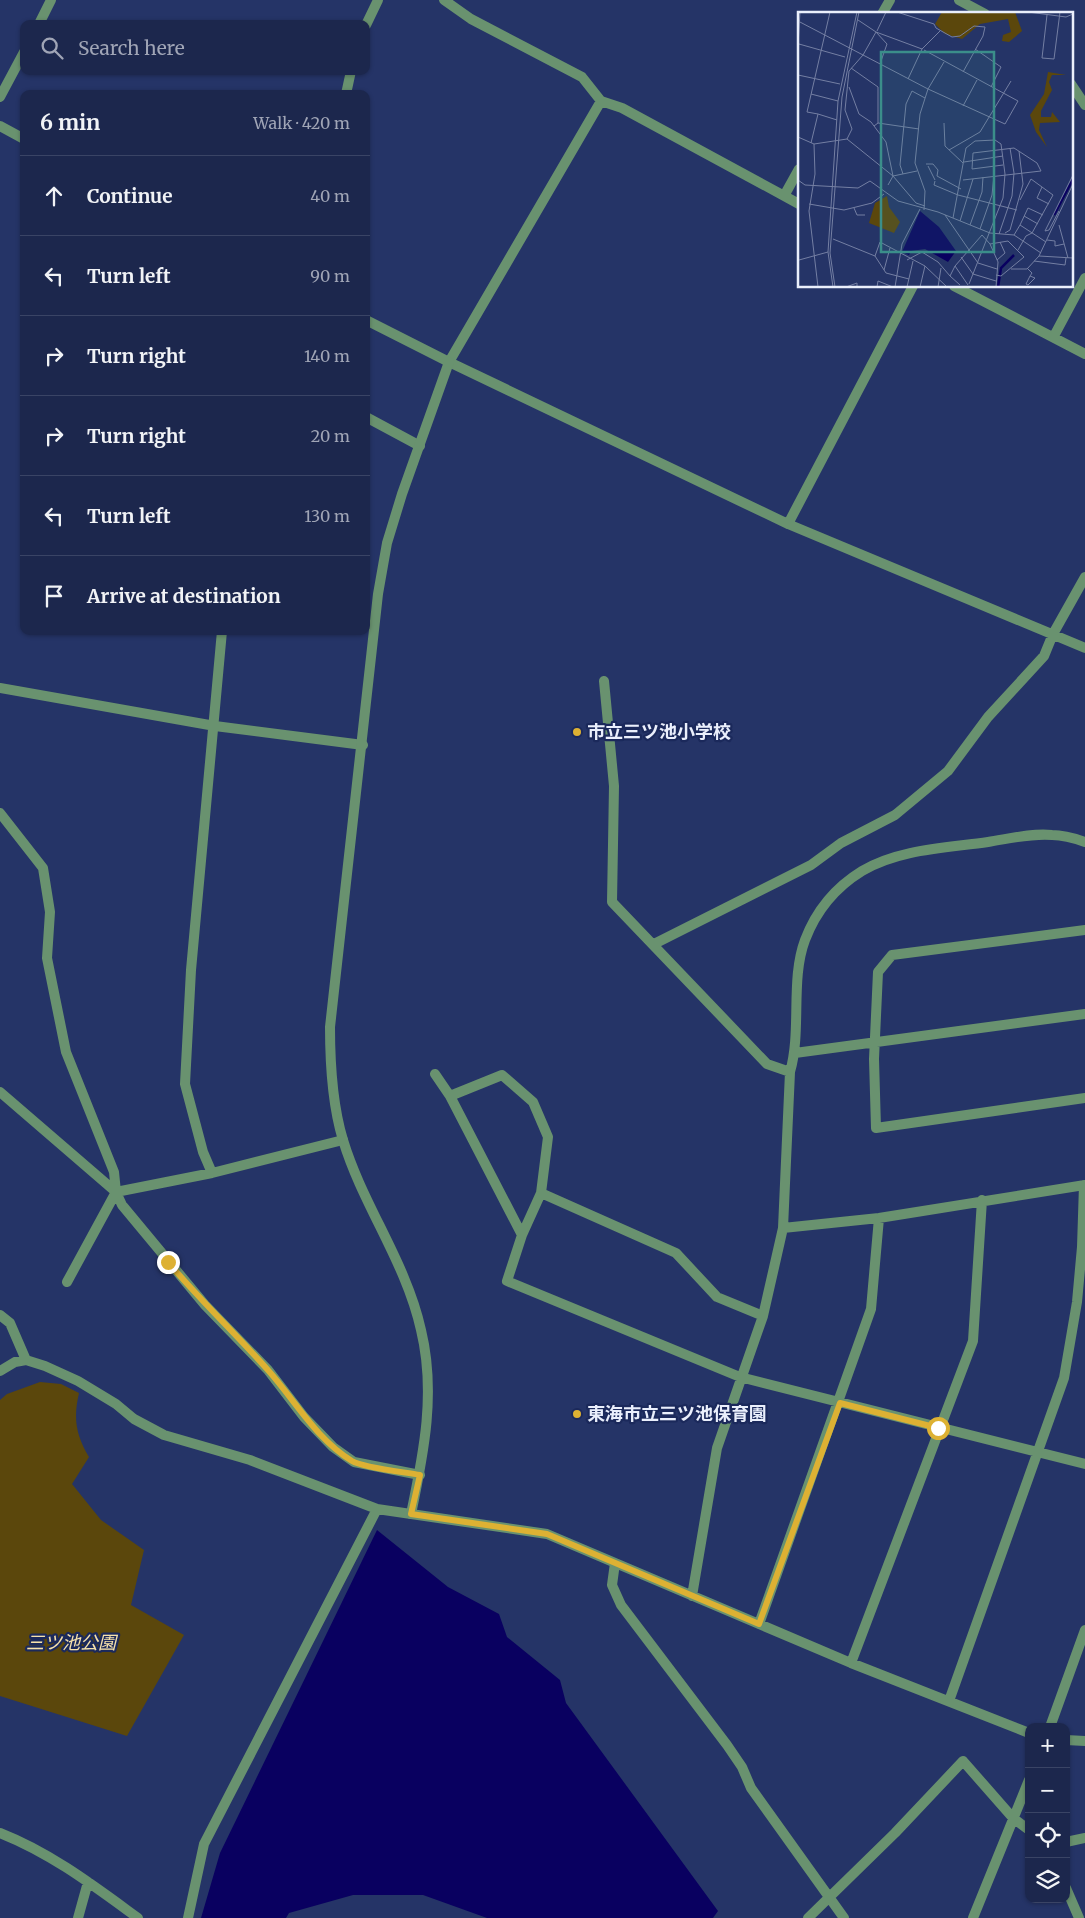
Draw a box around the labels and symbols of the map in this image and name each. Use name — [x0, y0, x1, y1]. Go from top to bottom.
inset map — [798, 12, 1072, 288]
place label: 市立三ツ池小学校 — [587, 720, 731, 743]
marker: 市立三ツ池小学校 — [571, 726, 583, 738]
route end — [157, 1251, 180, 1274]
place label: 東海市立三ツ池保育園 — [587, 1402, 767, 1425]
marker: 東海市立三ツ池保育園 — [571, 1408, 583, 1420]
route start — [927, 1417, 950, 1440]
park label: 三ツ池公園 — [26, 1631, 119, 1654]

